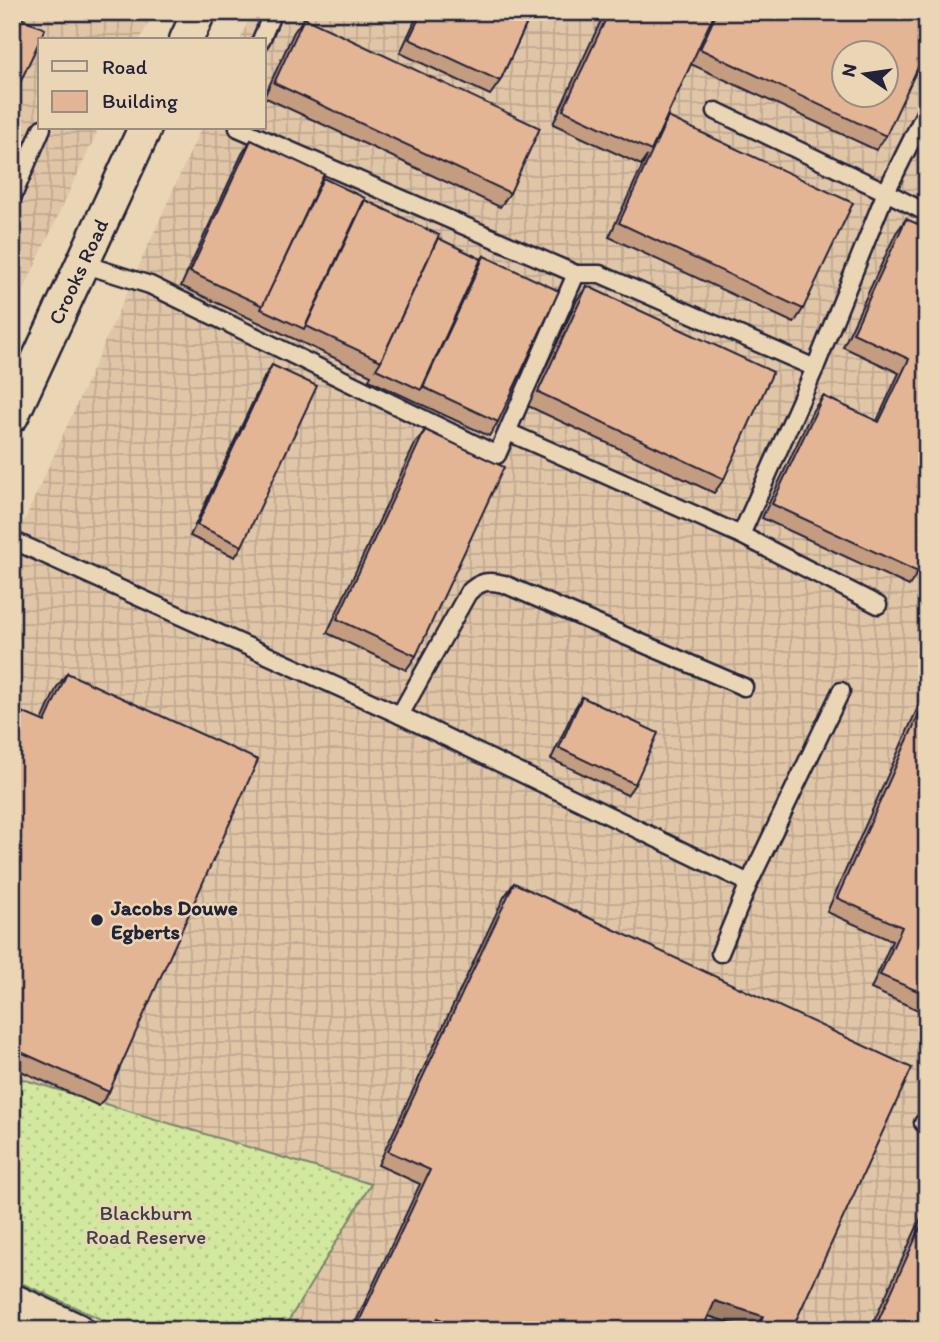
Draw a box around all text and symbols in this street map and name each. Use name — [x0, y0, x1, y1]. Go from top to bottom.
legend — [38, 38, 266, 130]
north arrow — [830, 38, 900, 108]
text: Road — [102, 54, 148, 79]
text: N — [836, 61, 862, 79]
text: Building — [102, 88, 178, 113]
street label: Crooks Road — [43, 214, 114, 328]
place label: Jacobs Douwe Egberts — [110, 895, 238, 945]
marker: Jacobs Douwe Egberts — [89, 912, 105, 928]
park label: Blackburn Road Reserve — [86, 1200, 206, 1249]

